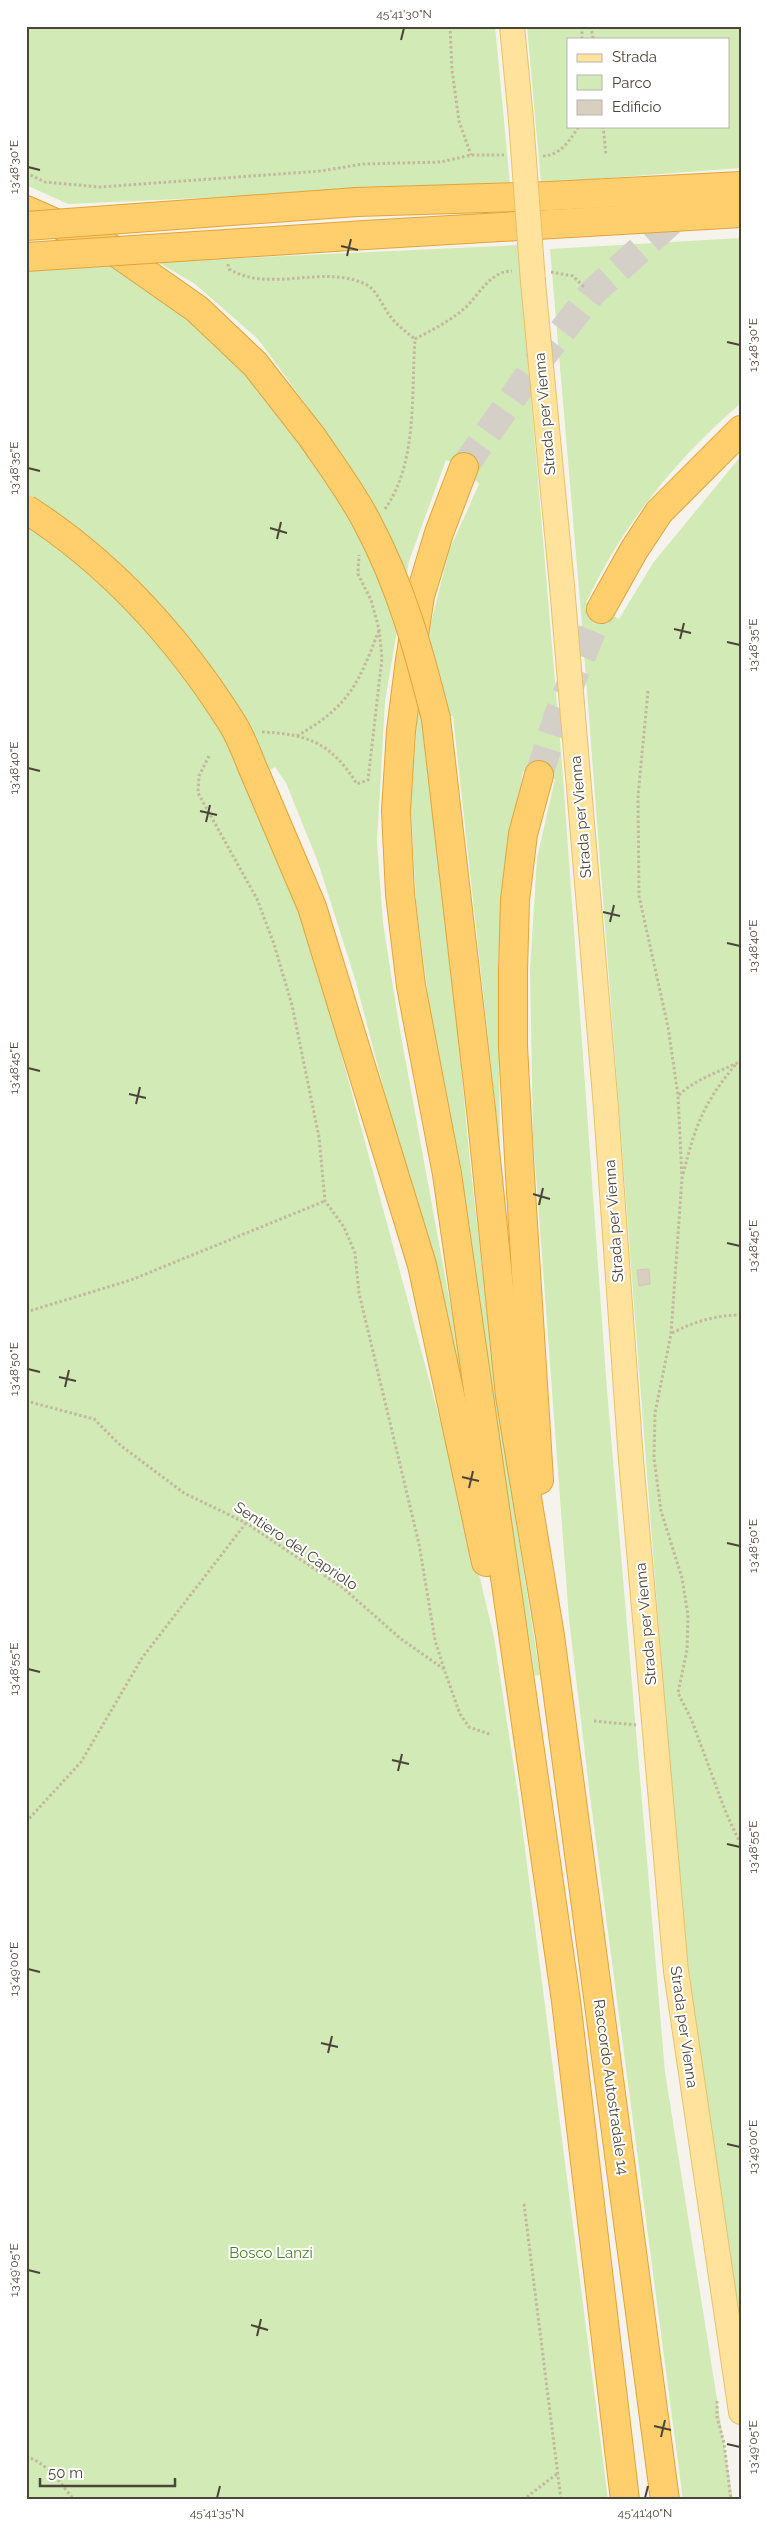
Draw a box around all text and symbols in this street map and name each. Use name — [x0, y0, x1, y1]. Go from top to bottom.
text: 45°41'30"N — [376, 7, 432, 21]
legend — [567, 38, 730, 128]
text: Strada — [612, 48, 657, 66]
text: Parco — [612, 74, 652, 92]
text: Edificio — [612, 98, 662, 116]
text: 13°48'30"E — [7, 140, 21, 194]
text: 13°48'30"E — [746, 318, 760, 372]
street label: Strada per Vienna — [531, 352, 559, 476]
text: 13°48'35"E — [7, 441, 21, 495]
text: 13°48'35"E — [746, 618, 760, 672]
text: 13°48'40"E — [7, 741, 21, 795]
street label: Strada per Vienna — [567, 755, 595, 879]
text: 13°48'40"E — [746, 919, 760, 973]
text: 13°48'45"E — [7, 1042, 21, 1094]
street label: Strada per Vienna — [601, 1159, 627, 1283]
text: 13°48'45"E — [746, 1220, 760, 1272]
text: 13°48'50"E — [7, 1342, 21, 1396]
street label: Sentiero del Capriolo — [231, 1498, 361, 1594]
text: 13°48'50"E — [746, 1519, 760, 1573]
street label: Strada per Vienna — [632, 1562, 660, 1686]
text: 13°48'55"E — [7, 1642, 21, 1696]
text: 13°48'55"E — [746, 1820, 760, 1874]
text: 13°49'00"E — [7, 1942, 21, 1996]
street label: Strada per Vienna — [667, 1965, 701, 2089]
street label: Raccordo Autostradale 14 — [590, 1998, 632, 2176]
text: 13°49'00"E — [746, 2120, 760, 2174]
text: 13°49'05"E — [7, 2243, 21, 2297]
park label: Bosco Lanzi — [229, 2244, 313, 2262]
text: 13°49'05"E — [746, 2420, 760, 2474]
scale bar — [40, 2456, 175, 2488]
text: 50 m — [48, 2464, 83, 2482]
text: 45°41'35"N — [190, 2506, 244, 2520]
text: 45°41'40"N — [618, 2506, 672, 2520]

